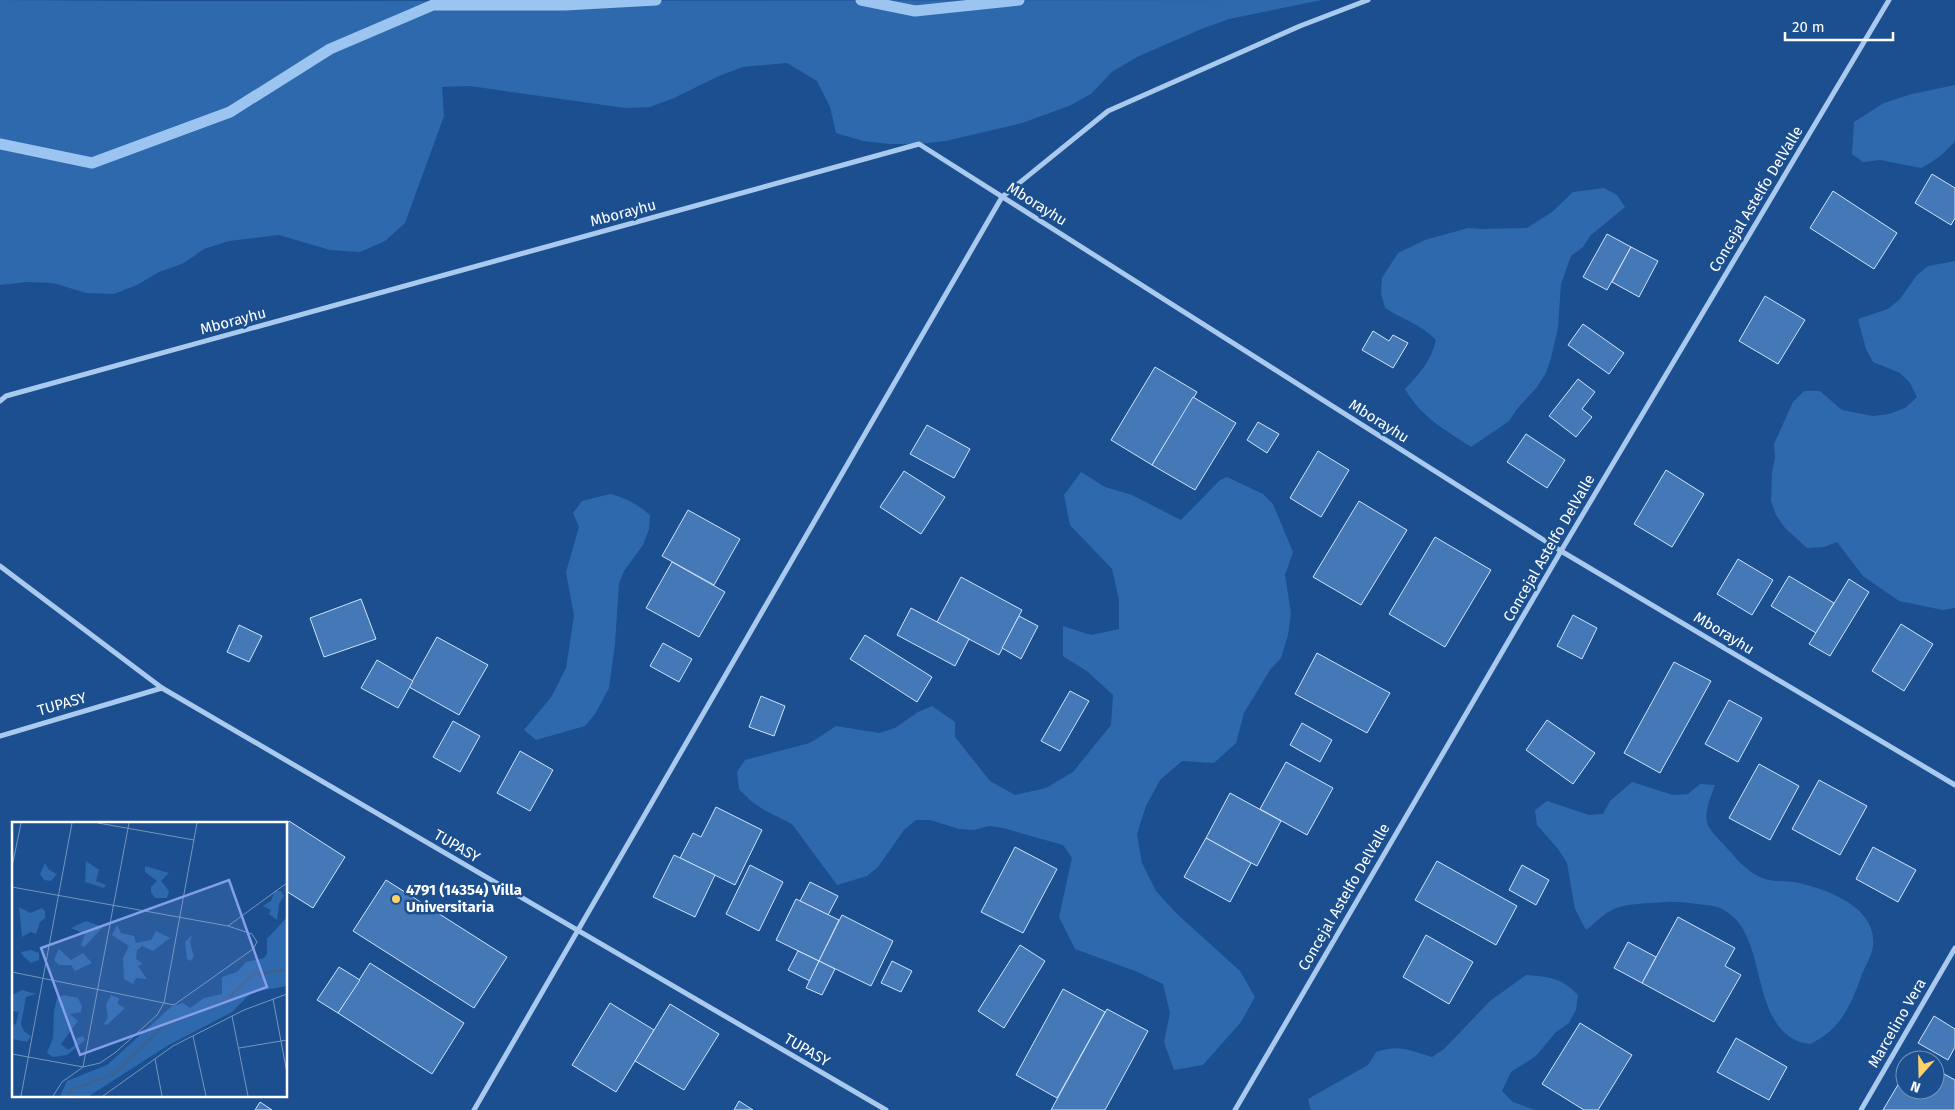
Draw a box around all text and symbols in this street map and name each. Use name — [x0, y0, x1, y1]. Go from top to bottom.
scale bar — [1785, 10, 1892, 42]
text: 20 m — [1792, 18, 1825, 36]
street label: Concejal Astelfo DelValle — [1705, 123, 1807, 275]
street label: Mborayhu — [1004, 178, 1070, 230]
street label: Mborayhu — [588, 196, 658, 230]
street label: Mborayhu — [198, 304, 268, 338]
street label: Mborayhu — [1346, 395, 1412, 447]
street label: Concejal Astelfo DelValle — [1499, 471, 1599, 625]
street label: Mborayhu — [1690, 608, 1758, 658]
street label: TUPASY — [35, 688, 89, 720]
street label: Concejal Astelfo DelValle — [1294, 820, 1394, 974]
inset map — [12, 822, 288, 1098]
street label: TUPASY — [431, 826, 484, 867]
place label: 4791 (14354) Villa Universitaria — [406, 881, 522, 916]
marker: 4791 (14354) Villa Universitaria — [390, 893, 402, 905]
street label: Marcelino Vera — [1864, 975, 1930, 1071]
street label: TUPASY — [781, 1030, 834, 1071]
north arrow — [1895, 1050, 1945, 1100]
text: N — [1908, 1077, 1923, 1096]

